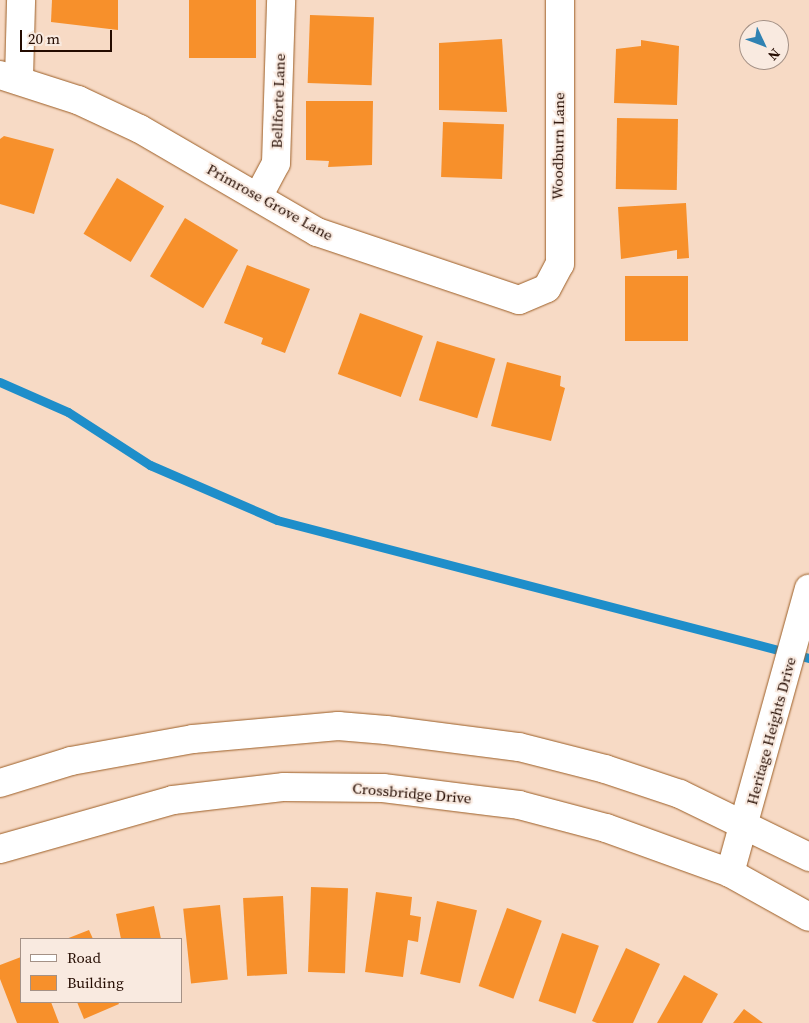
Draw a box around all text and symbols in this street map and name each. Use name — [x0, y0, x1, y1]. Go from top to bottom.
scale bar — [22, 20, 115, 52]
north arrow — [739, 20, 789, 70]
text: 20 m — [28, 28, 60, 49]
text: N — [763, 44, 785, 65]
street label: Bellforte Lane — [267, 53, 289, 149]
street label: Woodburn Lane — [548, 92, 568, 200]
street label: Primrose Grove Lane — [204, 160, 336, 244]
street label: Heritage Heights Drive — [743, 655, 799, 807]
street label: Crossbridge Drive — [352, 779, 472, 807]
legend — [20, 938, 182, 1003]
text: Road — [67, 947, 101, 968]
text: Building — [67, 972, 124, 993]

